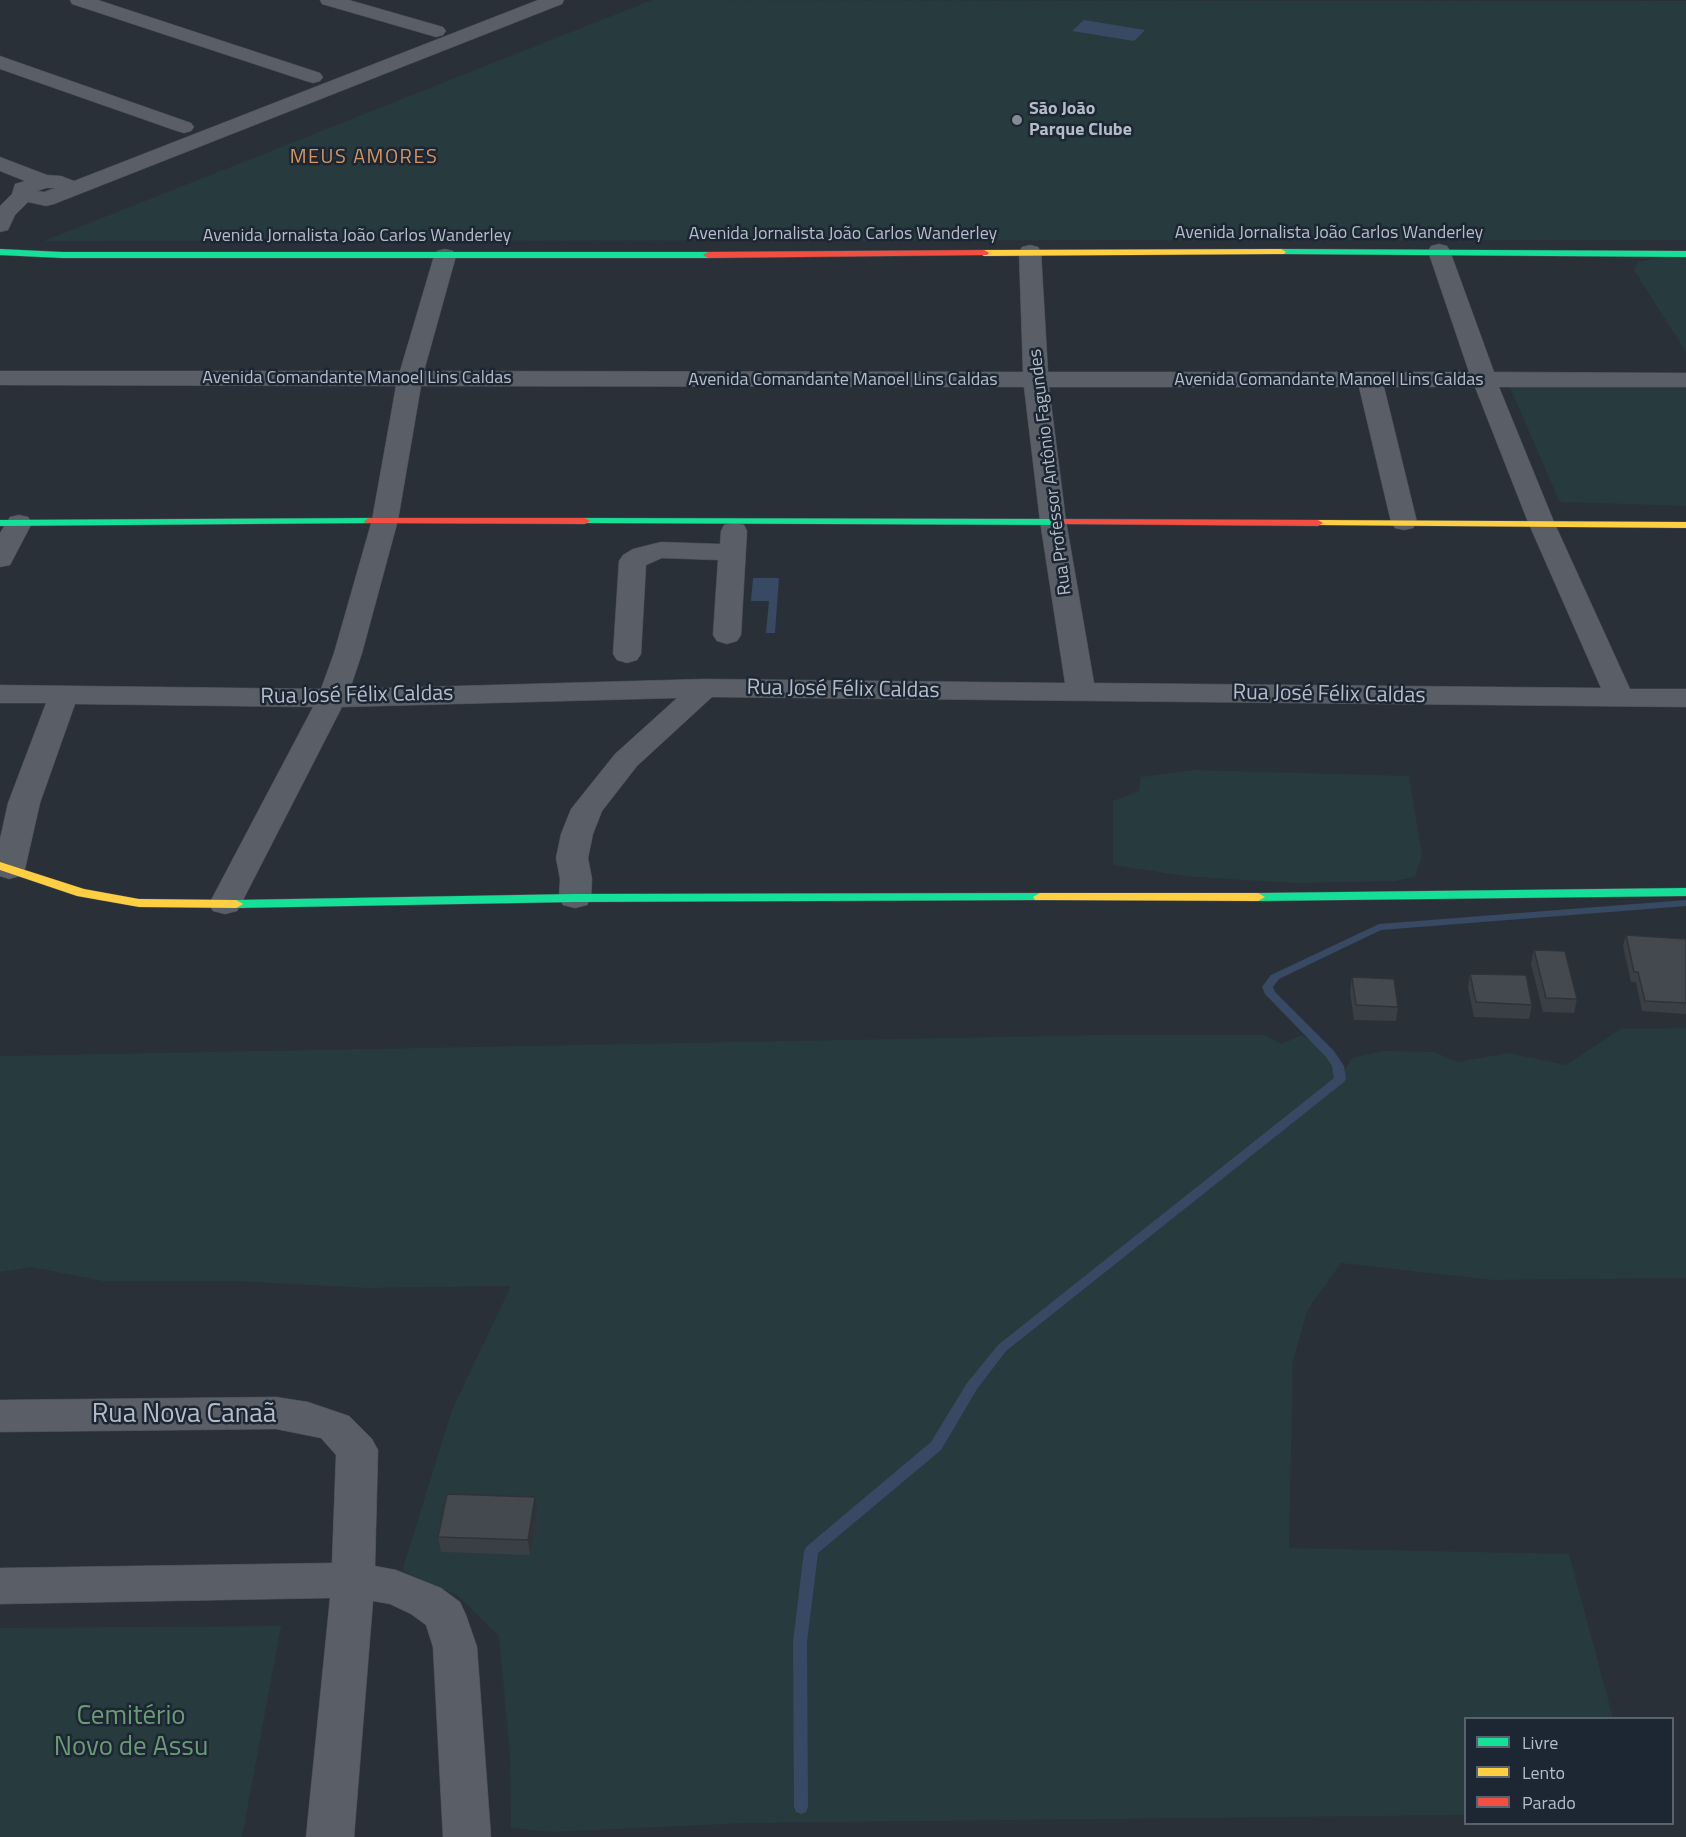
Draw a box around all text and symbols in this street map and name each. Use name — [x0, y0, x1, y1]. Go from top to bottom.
place label: São João Parque Clube — [1029, 99, 1132, 142]
marker: São João Parque Clube — [1010, 113, 1024, 127]
district label: MEUS AMORES — [290, 146, 438, 170]
street label: Avenida Jornalista João Carlos Wanderley — [1175, 223, 1483, 245]
street label: Avenida Jornalista João Carlos Wanderley — [689, 224, 997, 246]
street label: Avenida Jornalista João Carlos Wanderley — [203, 226, 511, 248]
street label: Rua Professor Antônio Fagundes — [1025, 348, 1077, 596]
street label: Avenida Comandante Manoel Lins Caldas — [202, 368, 512, 390]
street label: Avenida Comandante Manoel Lins Caldas — [688, 370, 998, 392]
street label: Avenida Comandante Manoel Lins Caldas — [1174, 370, 1484, 392]
street label: Rua José Félix Caldas — [746, 675, 940, 705]
street label: Rua José Félix Caldas — [1232, 680, 1426, 710]
street label: Rua José Félix Caldas — [260, 681, 454, 711]
street label: Rua Nova Canaã — [92, 1399, 276, 1431]
park label: Cemitério Novo de Assu — [54, 1701, 208, 1764]
legend — [1464, 1717, 1674, 1825]
text: Livre — [1522, 1729, 1558, 1756]
text: Lento — [1522, 1759, 1565, 1786]
text: Parado — [1522, 1789, 1576, 1816]

